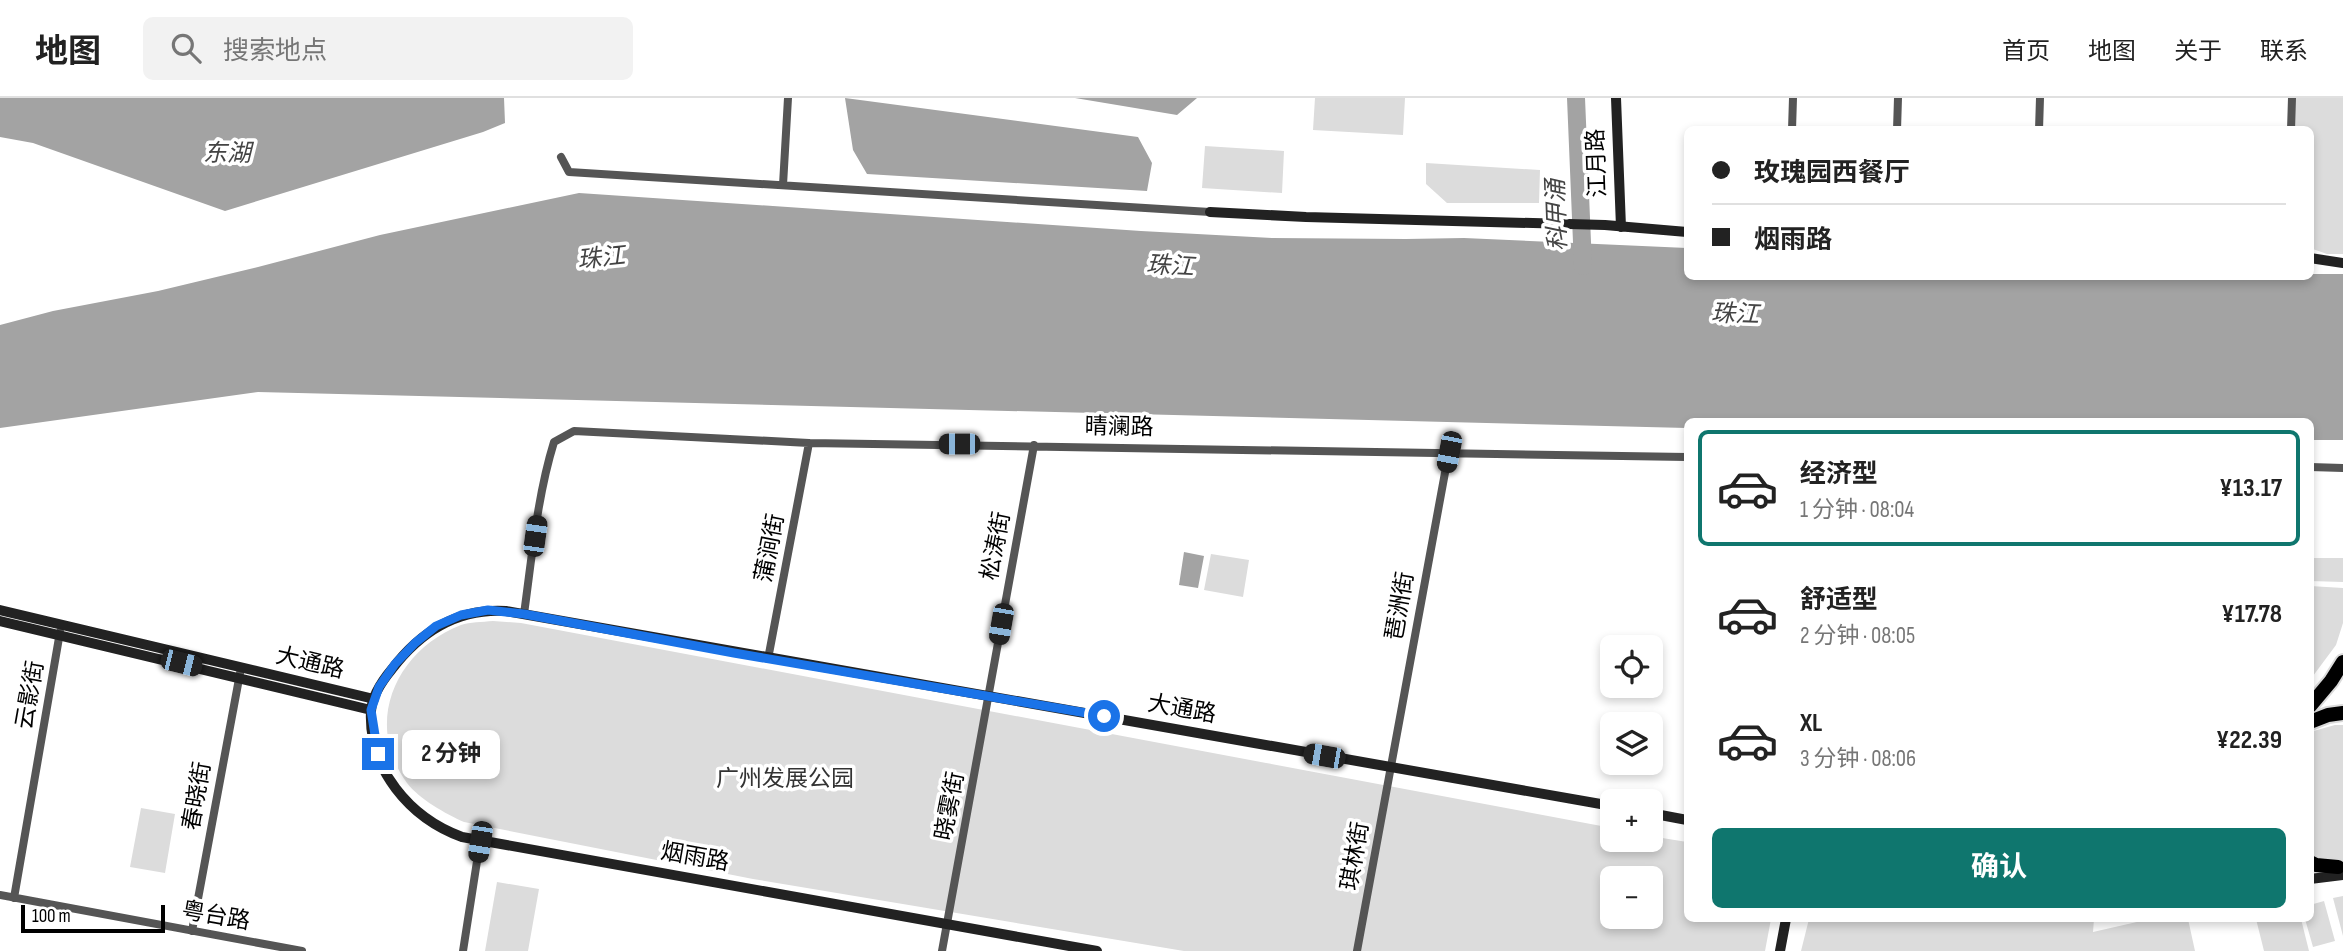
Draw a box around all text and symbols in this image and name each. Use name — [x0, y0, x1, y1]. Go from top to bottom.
search box — [143, 17, 633, 80]
icon: search — [167, 29, 205, 67]
text: 地图 — [35, 32, 101, 72]
text: 搜索地点 — [223, 36, 327, 67]
text: 首页 — [2002, 37, 2050, 66]
text: 地图 — [2088, 37, 2136, 66]
text: 关于 — [2174, 37, 2222, 66]
text: 联系 — [2260, 37, 2308, 66]
street label: 江月路 — [1582, 128, 1612, 198]
water label: 东湖 — [203, 139, 255, 168]
text: 玫瑰园西餐厅 — [1754, 158, 1910, 189]
water label: 科甲涌 — [1541, 176, 1573, 251]
text: 烟雨路 — [1754, 225, 1832, 256]
water label: 珠江 — [576, 241, 629, 275]
water label: 珠江 — [1145, 250, 1198, 282]
water label: 珠江 — [1711, 299, 1762, 329]
street label: 晴澜路 — [1084, 412, 1154, 442]
car — [1435, 429, 1464, 475]
car — [939, 434, 981, 455]
icon: car — [1716, 457, 1779, 520]
text: 经济型 — [1800, 459, 1878, 490]
text: ¥13.17 — [2219, 473, 2282, 504]
text: 1 分钟 · 08:04 — [1800, 496, 1914, 524]
street label: 松涛街 — [976, 509, 1016, 583]
street label: 蒲涧街 — [750, 511, 790, 585]
car — [522, 514, 549, 558]
street label: 琶洲街 — [1380, 570, 1420, 642]
icon: car — [1716, 583, 1779, 646]
text: 舒适型 — [1800, 585, 1878, 616]
text: ¥17.78 — [2221, 599, 2282, 630]
car — [988, 601, 1015, 647]
text: 2 分钟 · 08:05 — [1800, 622, 1915, 650]
map controls — [1600, 635, 1663, 929]
button: locate — [1600, 635, 1663, 698]
street label: 大通路 — [273, 642, 347, 684]
car — [159, 648, 204, 678]
street label: 云影街 — [10, 659, 50, 731]
street label: 大通路 — [1146, 689, 1218, 729]
route start — [1088, 700, 1120, 732]
text: XL — [1800, 708, 1822, 739]
icon: car — [1716, 709, 1779, 772]
button: layers — [1600, 712, 1663, 775]
text: ¥22.39 — [2216, 725, 2282, 756]
callout: 2 分钟 — [402, 730, 500, 778]
route end — [362, 738, 394, 770]
text: 2 分钟 — [421, 740, 481, 768]
car — [1302, 742, 1347, 770]
text: 3 分钟 · 08:06 — [1800, 745, 1916, 773]
street label: 春晓街 — [177, 760, 217, 832]
park label: 广州发展公园 — [716, 765, 854, 793]
street label: 晓雾街 — [930, 769, 970, 843]
button: + — [1600, 789, 1663, 852]
car — [467, 820, 494, 864]
street label: 琪林街 — [1335, 820, 1375, 892]
button: 确认 — [1712, 828, 2286, 908]
street label: 烟雨路 — [659, 837, 731, 877]
button: − — [1600, 866, 1663, 929]
street label: 粤台路 — [180, 896, 252, 936]
scale bar — [21, 902, 164, 934]
text: 100 m — [32, 905, 71, 928]

